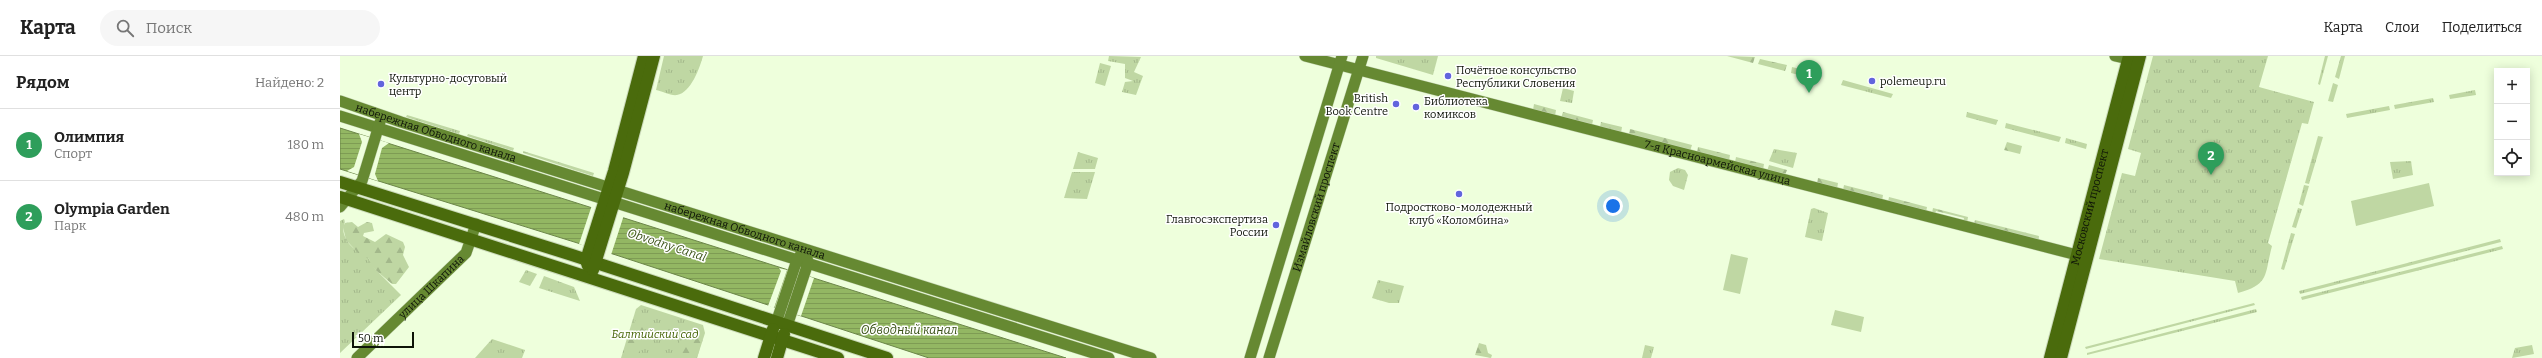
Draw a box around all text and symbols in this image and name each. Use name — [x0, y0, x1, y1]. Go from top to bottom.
search box — [100, 10, 380, 46]
text: Карта — [20, 16, 76, 39]
icon: search — [114, 17, 136, 39]
text: Поиск — [146, 19, 192, 37]
text: Карта — [2323, 19, 2363, 36]
text: Слои — [2385, 19, 2420, 36]
text: Поделиться — [2442, 19, 2522, 36]
pin: 1 — [1796, 60, 1822, 93]
place label: Почётное консульство Республики Словения — [1456, 64, 1576, 90]
map controls — [2494, 68, 2530, 176]
button: + — [2494, 68, 2530, 104]
marker: Почётное консульство Республики Словения — [1443, 71, 1453, 81]
text: Рядом — [16, 72, 69, 93]
place label: Культурно-досуговый центр — [389, 72, 507, 98]
text: Найдено: 2 — [255, 75, 324, 90]
place label: polemeup.ru — [1880, 75, 1946, 88]
marker: polemeup.ru — [1867, 76, 1877, 86]
marker: Культурно-досуговый центр — [376, 79, 386, 89]
place label: British Book Centre — [1326, 92, 1388, 118]
place label: Библиотека комиксов — [1424, 95, 1488, 121]
marker: British Book Centre — [1391, 99, 1401, 109]
street label: набережная Обводного канала — [354, 100, 518, 164]
marker: Библиотека комиксов — [1411, 102, 1421, 112]
button: − — [2494, 104, 2530, 140]
text: Олимпия — [54, 128, 124, 146]
text: 1 — [26, 137, 32, 152]
text: 180 m — [288, 137, 324, 152]
street label: 7-я Красноармейская улица — [1643, 137, 1792, 187]
button: locate — [2494, 140, 2530, 176]
street label: Измайловский проспект — [1290, 141, 1342, 273]
pin: 2 — [2198, 142, 2224, 175]
text: Спорт — [54, 146, 92, 161]
street label: Московский проспект — [2068, 147, 2111, 267]
marker: Подростково-молодежный клуб «Коломбина» — [1454, 189, 1464, 199]
your location — [1603, 196, 1623, 216]
street label: набережная Обводного канала — [663, 199, 827, 262]
text: Olympia Garden — [54, 200, 170, 218]
place label: Подростково-молодежный клуб «Коломбина» — [1386, 201, 1532, 227]
text: 2 — [25, 209, 33, 224]
text: 480 m — [285, 209, 324, 224]
place label: Главгосэкспертиза России — [1166, 213, 1268, 239]
text: Парк — [54, 218, 86, 233]
marker: Главгосэкспертиза России — [1271, 220, 1281, 230]
water label: Obvodny Canal — [626, 226, 708, 264]
street label: улица Шкапина — [395, 252, 467, 322]
water label: Обводный канал — [861, 323, 957, 337]
park label: Балтийский сад — [611, 328, 699, 341]
scale bar — [352, 330, 414, 349]
text: 50 m — [358, 332, 384, 345]

